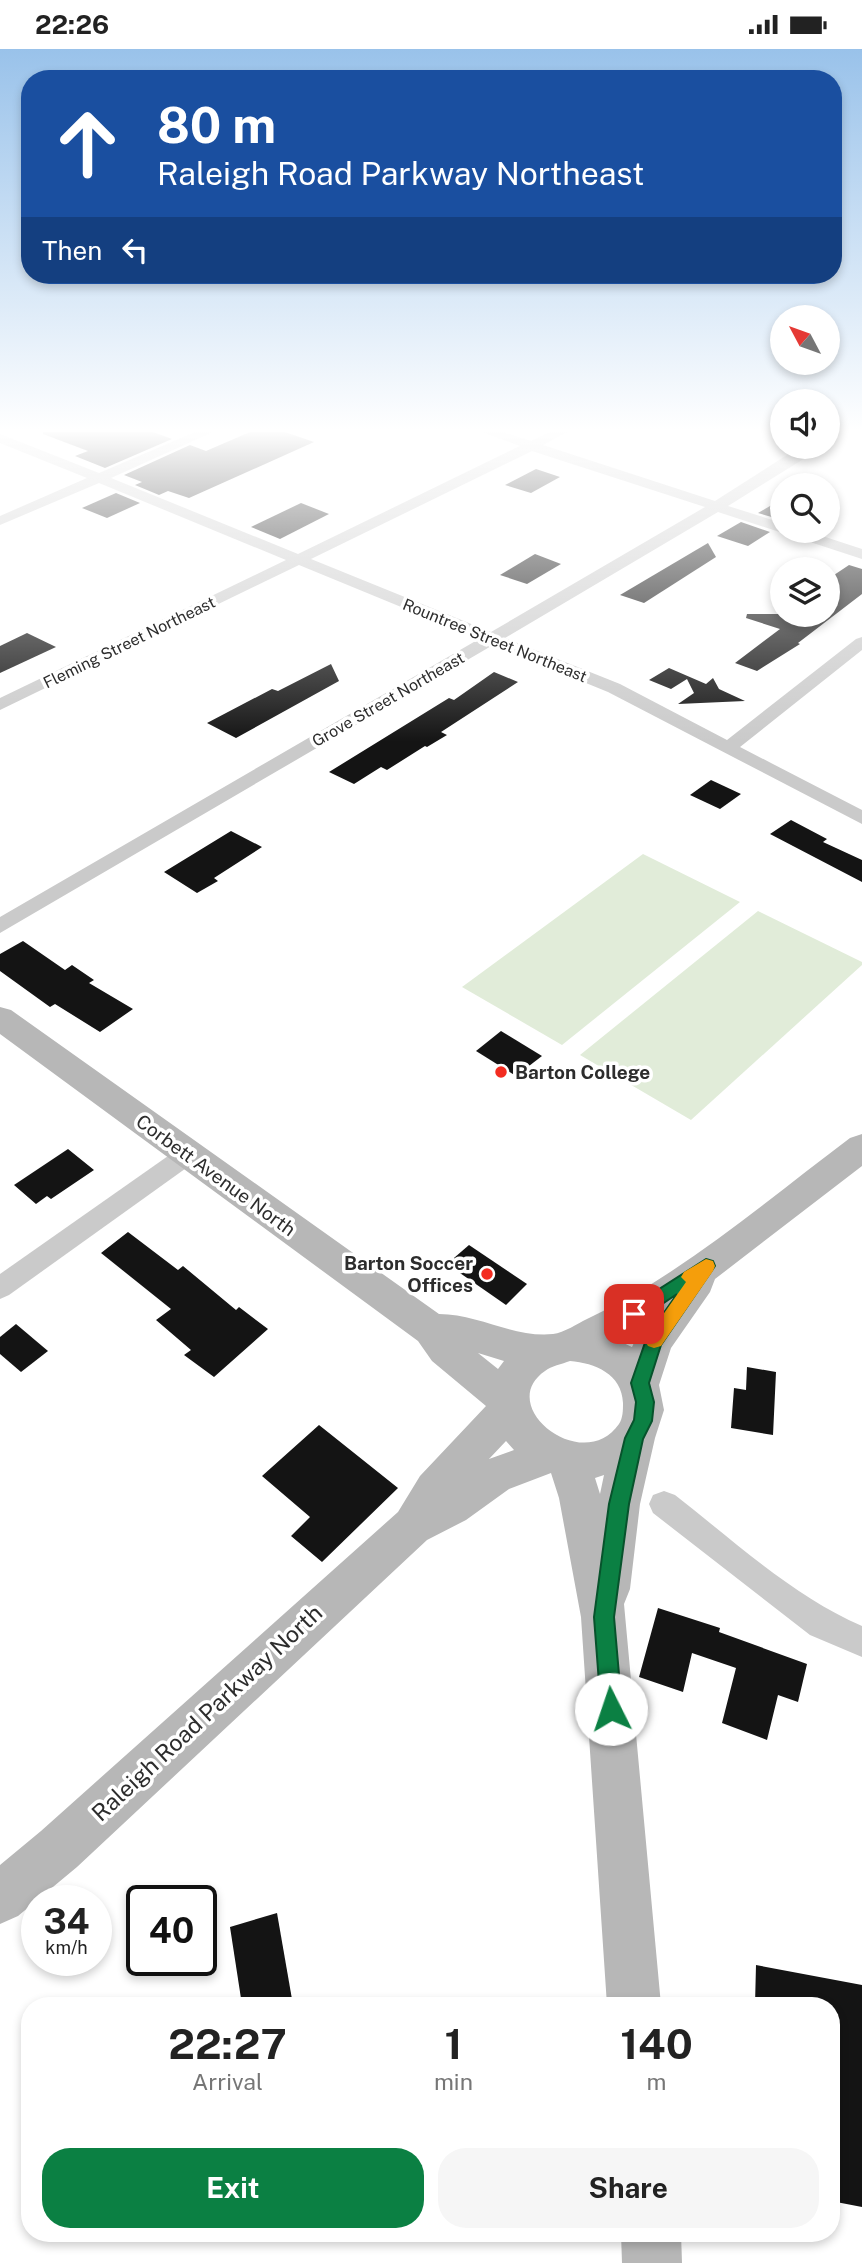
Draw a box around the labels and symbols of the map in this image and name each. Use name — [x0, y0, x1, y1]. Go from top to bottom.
north arrow — [770, 305, 840, 375]
street label: Fleming Street Northeast — [40, 592, 218, 692]
street label: Rountree Street Northeast — [400, 595, 590, 686]
street label: Grove Street Northeast — [309, 648, 468, 751]
place label: Barton College — [515, 1061, 650, 1083]
marker: Barton College — [493, 1064, 509, 1080]
street label: Corbett Avenue North — [132, 1110, 300, 1240]
place label: Barton Soccer Offices — [344, 1252, 473, 1296]
marker: Barton Soccer Offices — [479, 1266, 495, 1282]
pin — [604, 1284, 664, 1344]
street label: Raleigh Road Parkway North — [86, 1599, 327, 1826]
position arrow — [574, 1672, 648, 1746]
speed limit sign: 40 — [126, 1885, 217, 1976]

